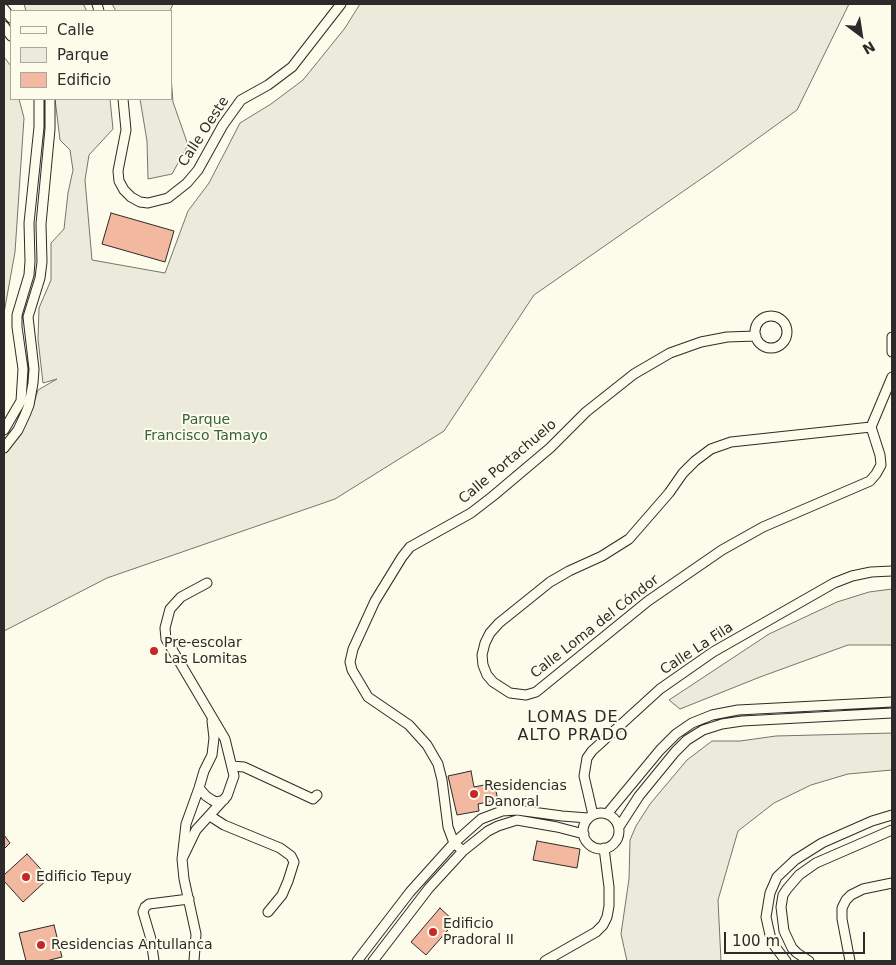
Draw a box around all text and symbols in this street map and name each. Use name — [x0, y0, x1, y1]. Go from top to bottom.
legend — [10, 10, 172, 100]
north arrow — [836, 10, 886, 60]
text: Calle — [57, 21, 94, 39]
text: N — [860, 38, 878, 58]
text: Parque — [57, 46, 109, 64]
text: Edificio — [57, 71, 111, 89]
street label: Calle Oeste — [175, 94, 233, 170]
park label: Parque Francisco Tamayo — [144, 412, 268, 444]
street label: Calle Portachuelo — [456, 416, 560, 508]
street label: Calle Loma del Cóndor — [527, 572, 663, 682]
street label: Calle La Fila — [657, 619, 737, 679]
place label: Pre-escolar Las Lomitas — [164, 635, 247, 668]
marker: Pre-escolar Las Lomitas — [148, 645, 160, 657]
district label: LOMAS DE ALTO PRADO — [516, 708, 630, 746]
place label: Residencias Danoral — [484, 778, 567, 810]
marker: Residencias Danoral — [468, 788, 480, 800]
place label: Edificio Tepuy — [36, 869, 132, 885]
marker: Edificio Tepuy — [20, 871, 32, 883]
place label: Edificio Pradoral II — [443, 916, 514, 949]
scale bar — [726, 922, 867, 954]
marker: Edificio Pradoral II — [427, 926, 439, 938]
text: 100 m — [732, 932, 780, 950]
place label: Residencias Antullanca — [51, 937, 212, 953]
marker: Residencias Antullanca — [35, 939, 47, 951]

